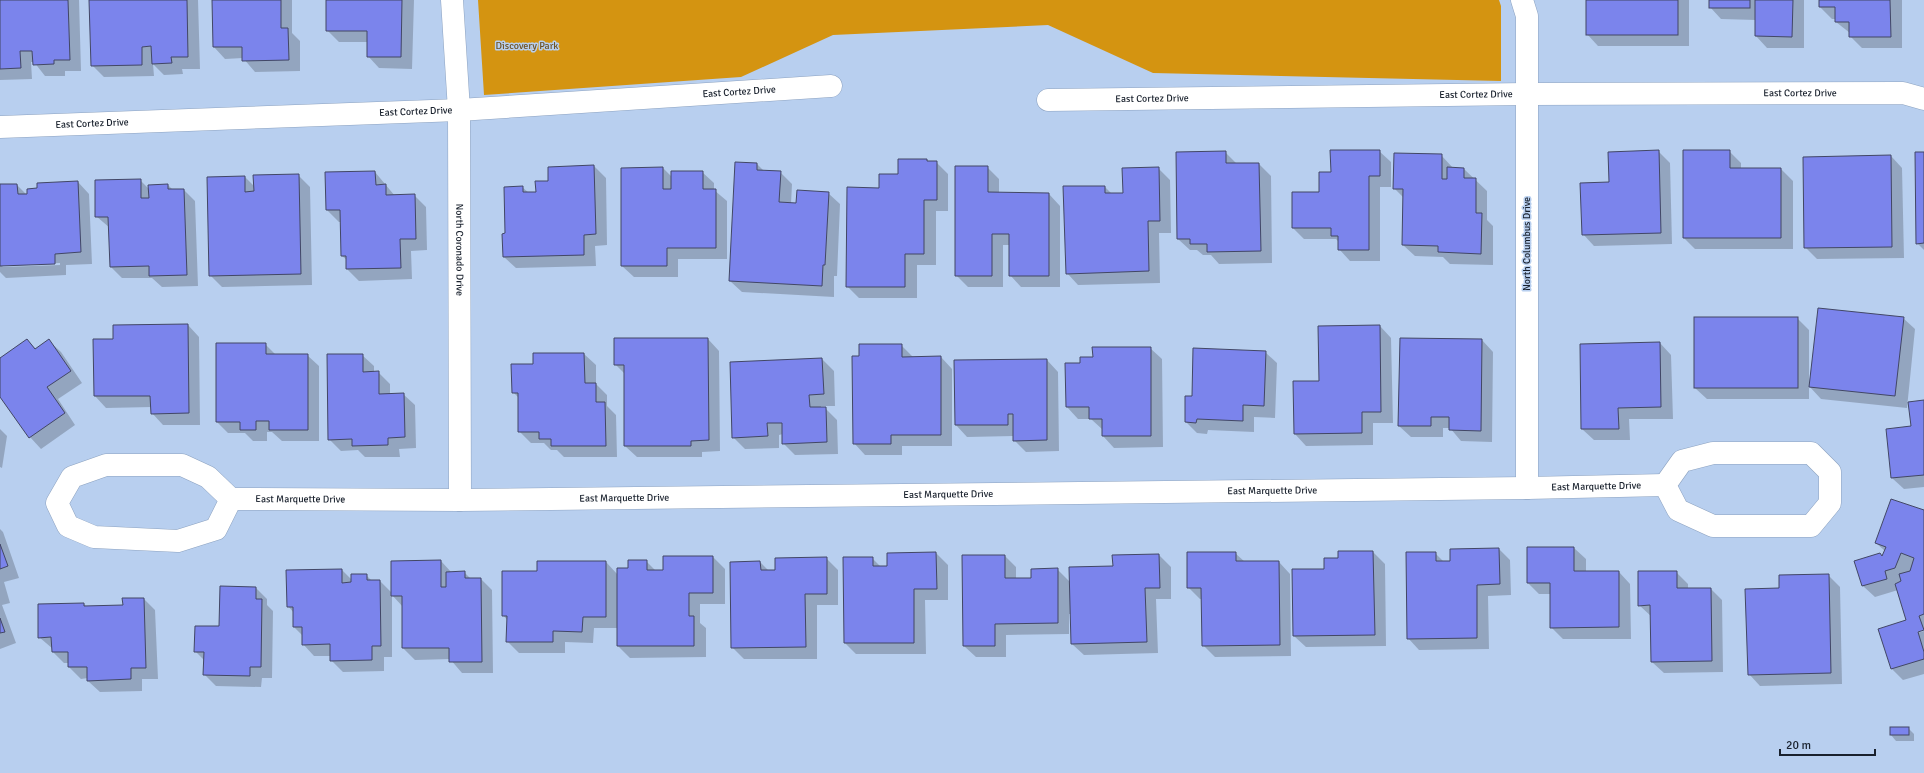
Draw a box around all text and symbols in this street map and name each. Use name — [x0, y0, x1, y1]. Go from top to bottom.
park label: Discovery Park — [496, 40, 558, 52]
street label: East Cortez Drive — [702, 84, 776, 100]
street label: East Cortez Drive — [1763, 87, 1837, 99]
street label: East Cortez Drive — [1439, 88, 1513, 101]
street label: East Cortez Drive — [1115, 92, 1189, 105]
street label: East Cortez Drive — [379, 104, 453, 119]
street label: East Cortez Drive — [55, 116, 129, 131]
street label: North Columbus Drive — [1521, 197, 1533, 291]
street label: North Coronado Drive — [453, 203, 465, 296]
street label: East Marquette Drive — [1551, 480, 1641, 493]
street label: East Marquette Drive — [1227, 484, 1317, 497]
street label: East Marquette Drive — [903, 488, 993, 501]
street label: East Marquette Drive — [579, 492, 669, 505]
street label: East Marquette Drive — [255, 493, 345, 505]
scale bar — [1780, 731, 1875, 757]
text: 20 m — [1786, 738, 1811, 753]

